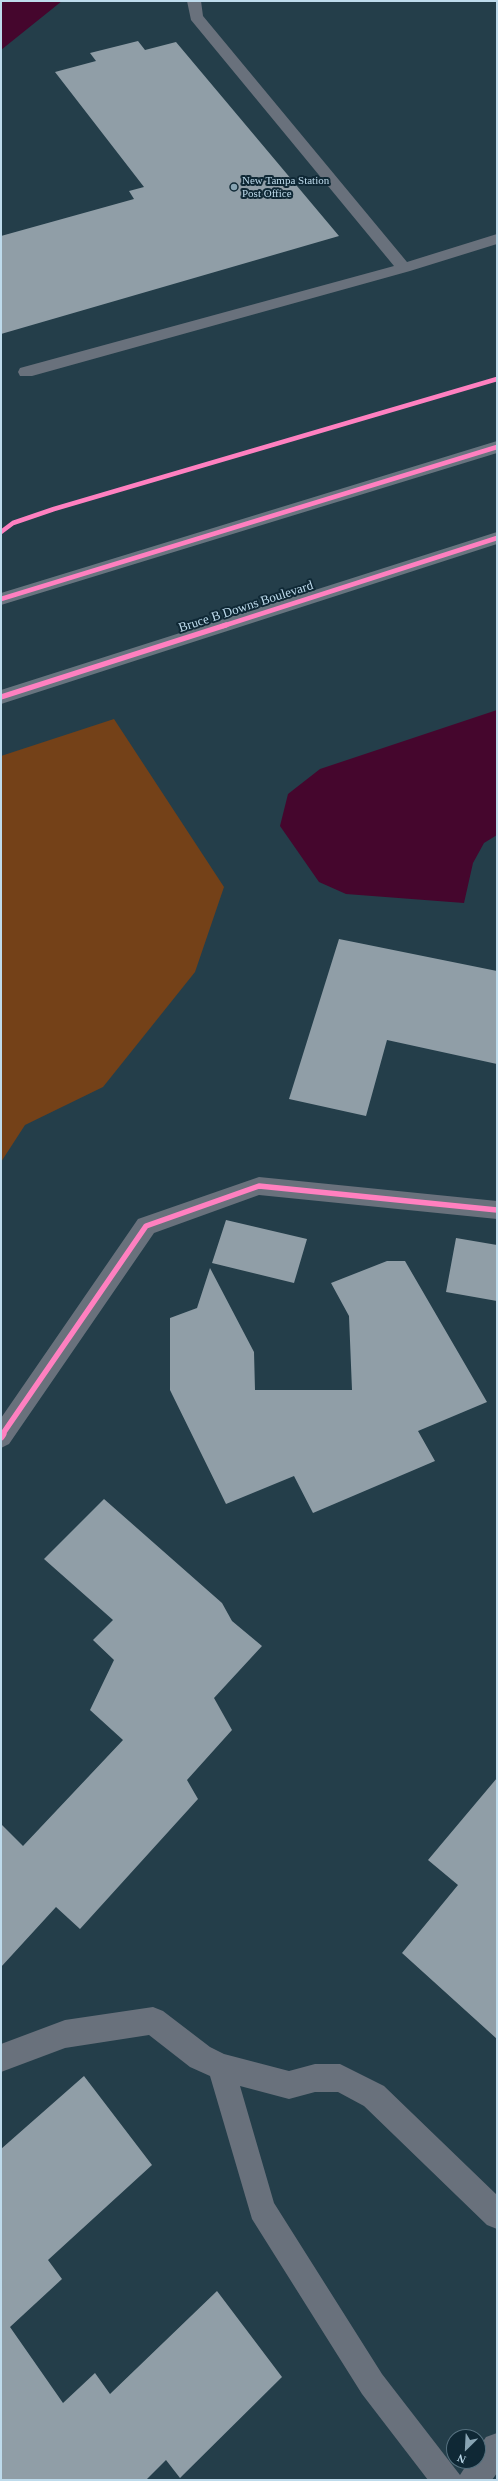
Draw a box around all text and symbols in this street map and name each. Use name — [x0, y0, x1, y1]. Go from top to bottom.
place label: New Tampa Station Post Office — [242, 174, 329, 200]
marker: New Tampa Station Post Office — [229, 182, 239, 192]
street label: Bruce B Downs Boulevard — [177, 578, 315, 636]
north arrow — [446, 2429, 486, 2469]
text: N — [455, 2452, 468, 2466]

